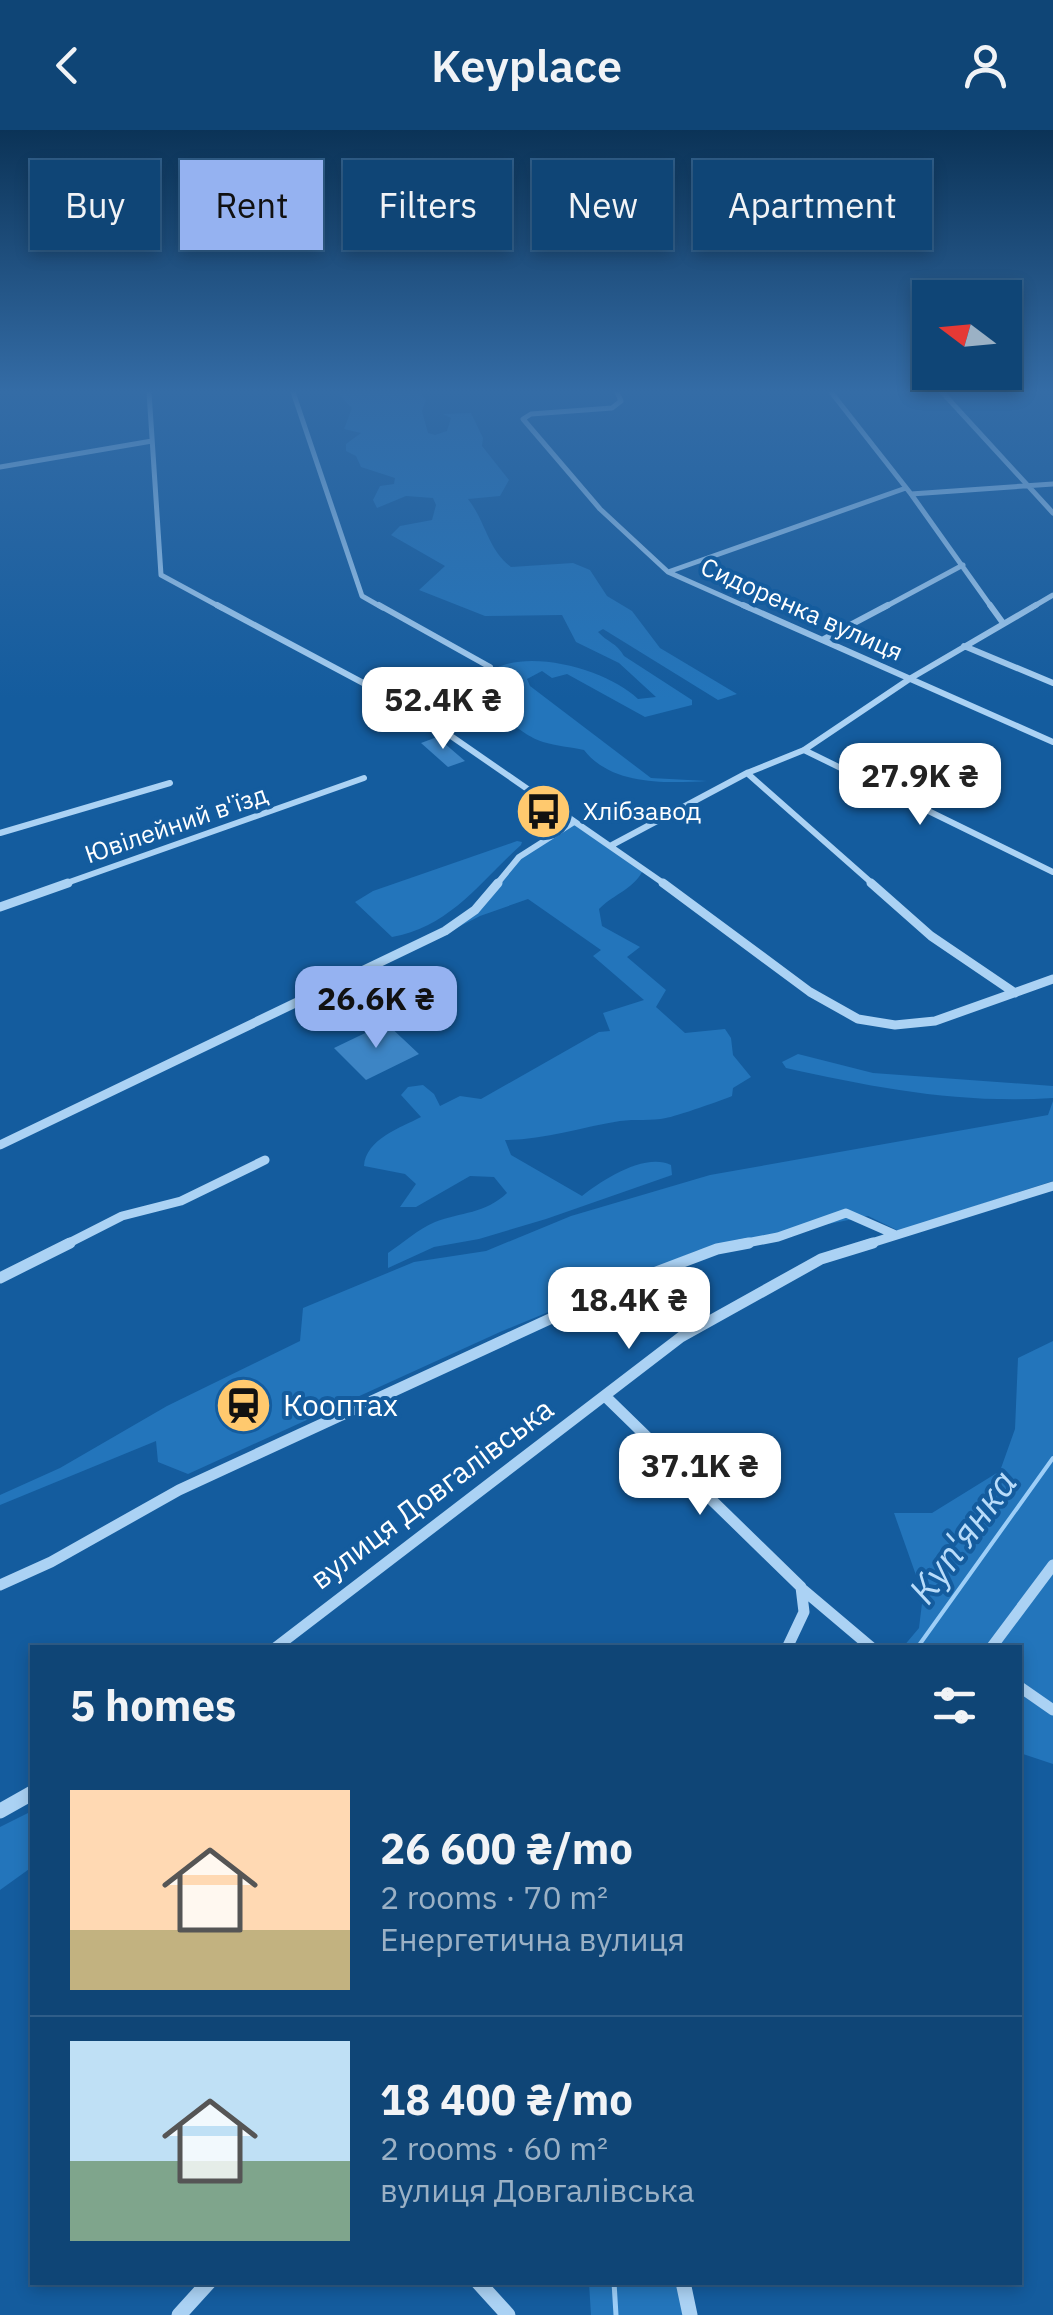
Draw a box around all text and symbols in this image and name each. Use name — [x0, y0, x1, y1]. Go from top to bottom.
text: Keyplace — [431, 36, 622, 94]
icon: back — [40, 38, 95, 93]
icon: person — [958, 38, 1013, 93]
chip: Buy — [30, 160, 160, 250]
chip: Rent — [180, 160, 323, 250]
chip: Filters — [343, 160, 512, 250]
chip: New — [532, 160, 673, 250]
chip: Apartment — [693, 160, 932, 250]
north arrow — [912, 280, 1022, 390]
map controls — [912, 280, 1022, 390]
street label: Сидоренка вулиця — [696, 549, 908, 668]
pin: 52.4K ₴ — [351, 667, 535, 752]
text: 52.4K ₴ — [384, 678, 502, 720]
pin: 27.9K ₴ — [828, 743, 1012, 828]
text: 27.9K ₴ — [861, 754, 979, 796]
street label: Ювілейний в'їзд — [80, 777, 272, 870]
bus stop icon: Хлібзавод — [514, 781, 574, 841]
place label: Хлібзавод — [583, 794, 701, 827]
pin: 26.6K ₴ — [284, 966, 468, 1051]
text: 26.6K ₴ — [317, 977, 435, 1019]
pin: 18.4K ₴ — [537, 1267, 721, 1352]
text: 18.4K ₴ — [570, 1278, 688, 1320]
station icon: Кооптах — [214, 1376, 274, 1436]
place label: Кооптах — [283, 1385, 398, 1424]
street label: вулиця Довгалівська — [302, 1388, 561, 1597]
pin: 37.1K ₴ — [608, 1433, 792, 1518]
text: 37.1K ₴ — [641, 1444, 759, 1486]
water label: Куп'янка — [897, 1460, 1027, 1613]
text: 5 homes — [70, 1678, 236, 1733]
icon: filters — [927, 1678, 982, 1733]
text: 26 600 ₴/mo — [380, 1821, 633, 1876]
icon: home — [150, 1830, 270, 1950]
text: 2 rooms · 70 m² — [380, 1876, 608, 1918]
text: Енергетична вулиця — [380, 1918, 685, 1960]
text: 18 400 ₴/mo — [380, 2072, 633, 2127]
icon: home — [150, 2081, 270, 2201]
text: 2 rooms · 60 m² — [380, 2127, 608, 2169]
text: вулиця Довгалівська — [380, 2169, 695, 2211]

